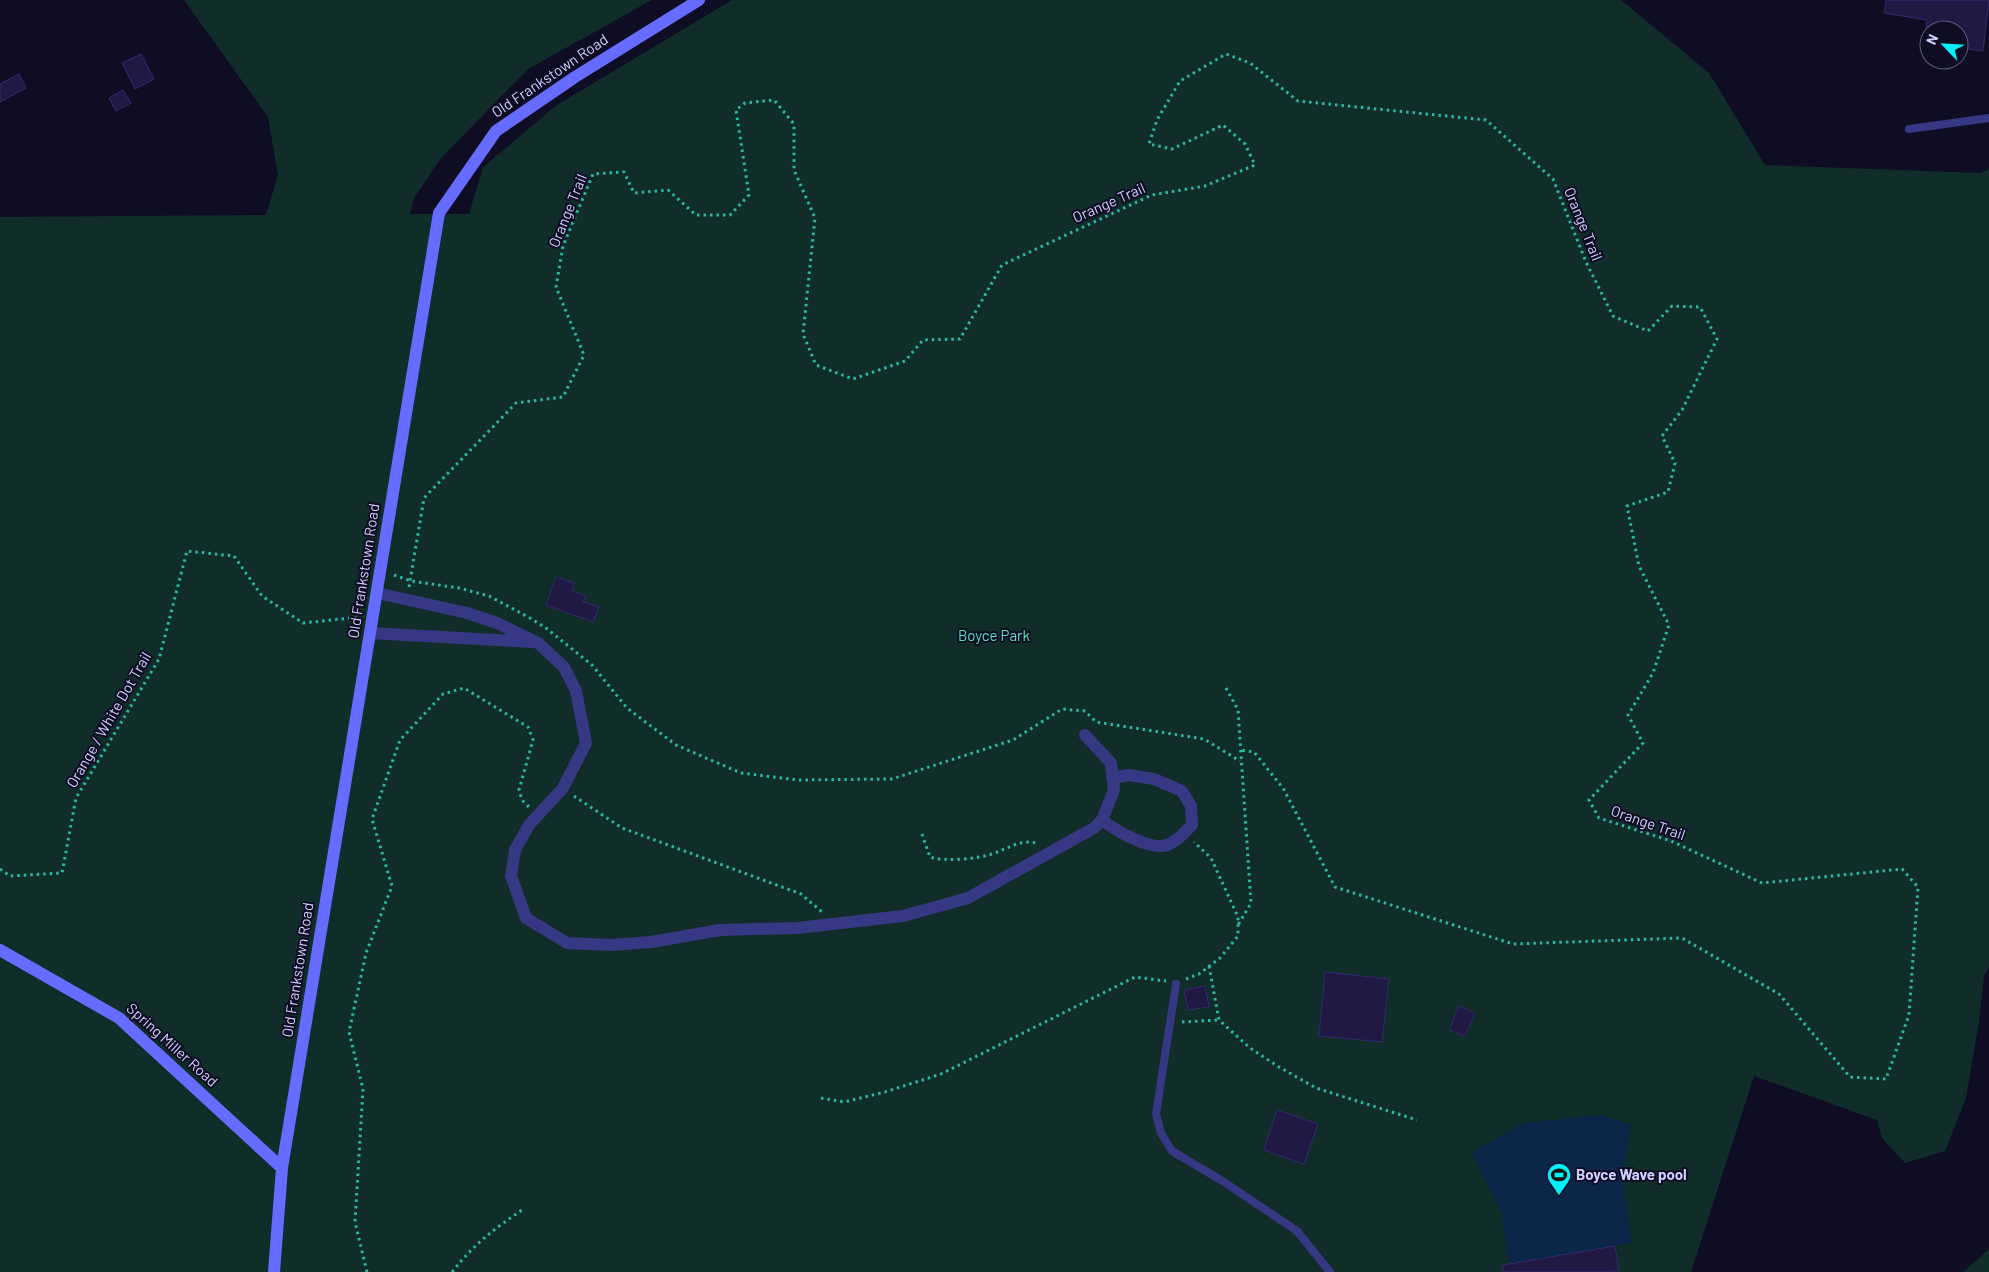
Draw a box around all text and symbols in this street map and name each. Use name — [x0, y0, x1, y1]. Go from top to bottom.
north arrow — [1919, 20, 1969, 70]
street label: Old Frankstown Road — [488, 30, 611, 121]
text: N — [1922, 31, 1941, 47]
street label: Orange Trail — [544, 171, 590, 250]
street label: Orange Trail — [1069, 178, 1148, 226]
street label: Orange Trail — [1561, 184, 1607, 263]
street label: Old Frankstown Road — [343, 502, 383, 640]
park label: Boyce Park — [958, 626, 1031, 644]
street label: Orange / White Dot Trail — [62, 648, 154, 791]
street label: Orange Trail — [1609, 801, 1688, 843]
street label: Old Frankstown Road — [277, 901, 317, 1039]
street label: Spring Miller Road — [123, 999, 222, 1090]
sports icon: Boyce Wave pool — [1546, 1162, 1572, 1196]
place label: Boyce Wave pool — [1576, 1165, 1687, 1183]

